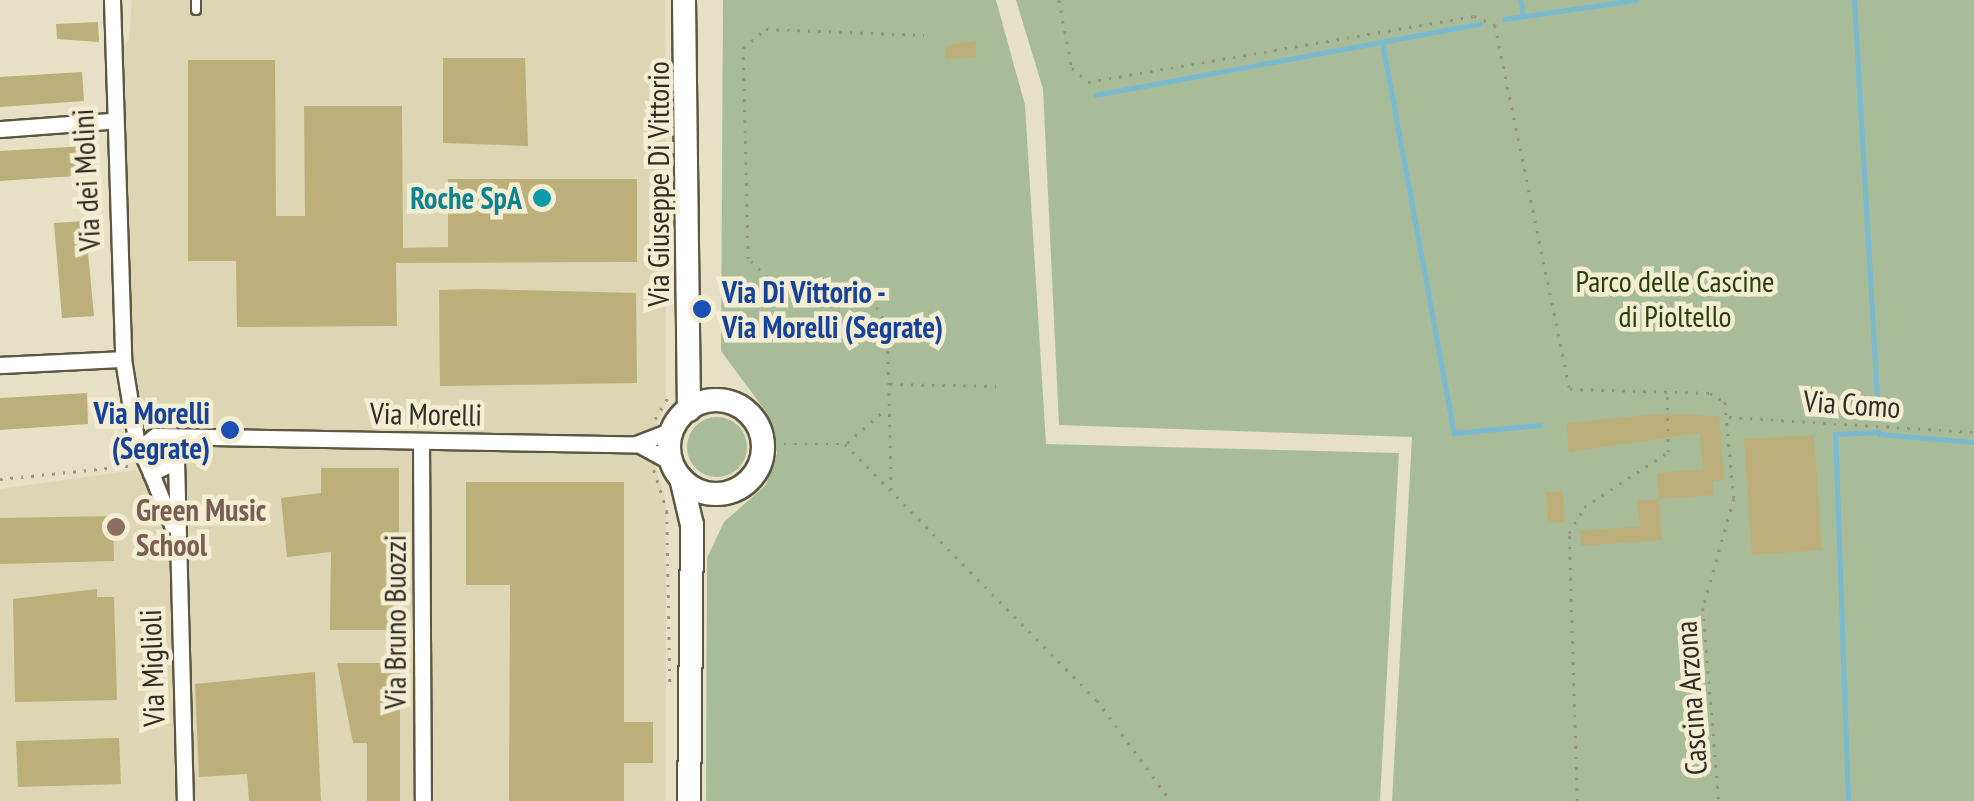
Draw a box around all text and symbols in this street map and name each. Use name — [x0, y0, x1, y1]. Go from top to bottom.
street label: Via Giuseppe Di Vittorio — [640, 61, 676, 307]
street label: Via dei Molini — [64, 108, 108, 252]
place label: Roche SpA — [410, 180, 522, 216]
marker: Roche SpA — [531, 187, 553, 209]
park label: Parco delle Cascine di Pioltello — [1576, 263, 1774, 334]
place label: Via Di Vittorio - Via Morelli (Segrate) — [722, 274, 943, 344]
marker: Via Di Vittorio - Via Morelli (Segrate) — [691, 298, 713, 320]
street label: Via Como — [1802, 383, 1902, 425]
place label: Via Morelli (Segrate) — [93, 395, 210, 466]
street label: Via Morelli — [370, 395, 482, 433]
marker: Via Morelli (Segrate) — [219, 419, 241, 441]
place label: Green Music School — [136, 492, 266, 562]
marker: Green Music School — [105, 516, 127, 538]
street label: Via Bruno Buozzi — [377, 535, 413, 709]
street label: Via Miglioli — [132, 609, 172, 727]
street label: Cascina Arzona — [1668, 619, 1714, 777]

